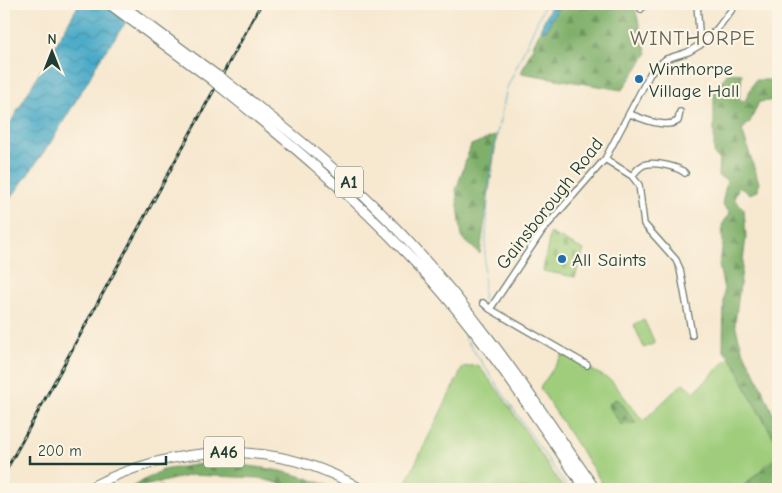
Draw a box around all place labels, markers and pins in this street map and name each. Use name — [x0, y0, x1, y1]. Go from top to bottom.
place label: Winthorpe Village Hall — [649, 58, 739, 102]
marker: Winthorpe Village Hall — [633, 73, 645, 85]
place label: All Saints — [572, 249, 646, 271]
marker: All Saints — [556, 253, 568, 265]

